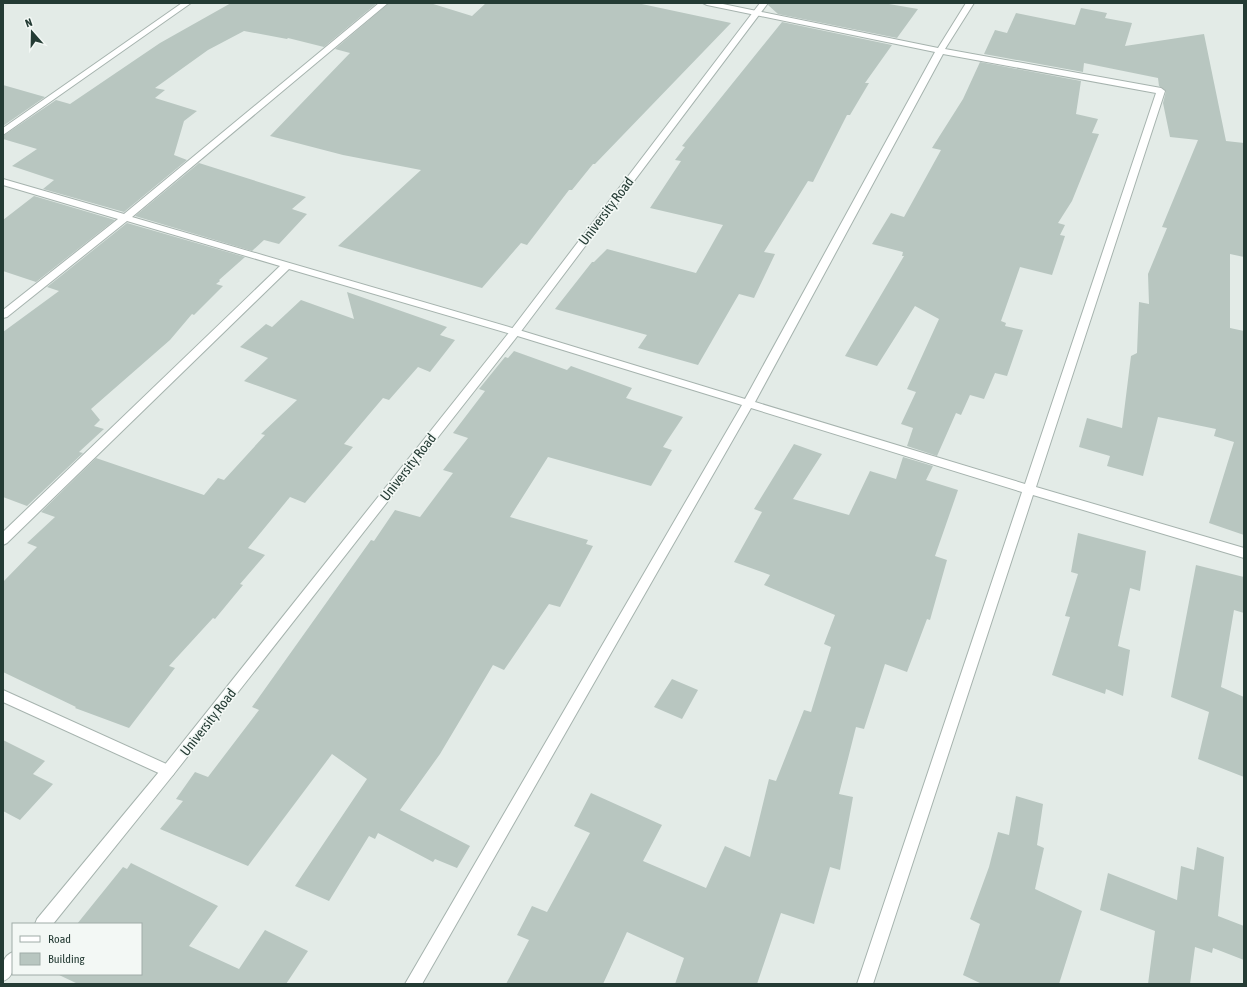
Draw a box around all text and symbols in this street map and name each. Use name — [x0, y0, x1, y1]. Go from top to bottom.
north arrow — [12, 12, 52, 52]
text: N — [23, 16, 34, 29]
street label: University Road — [575, 174, 637, 248]
street label: University Road — [377, 430, 439, 504]
street label: University Road — [177, 685, 239, 759]
legend — [12, 923, 142, 975]
text: Road — [48, 932, 71, 946]
text: Building — [48, 952, 86, 966]

